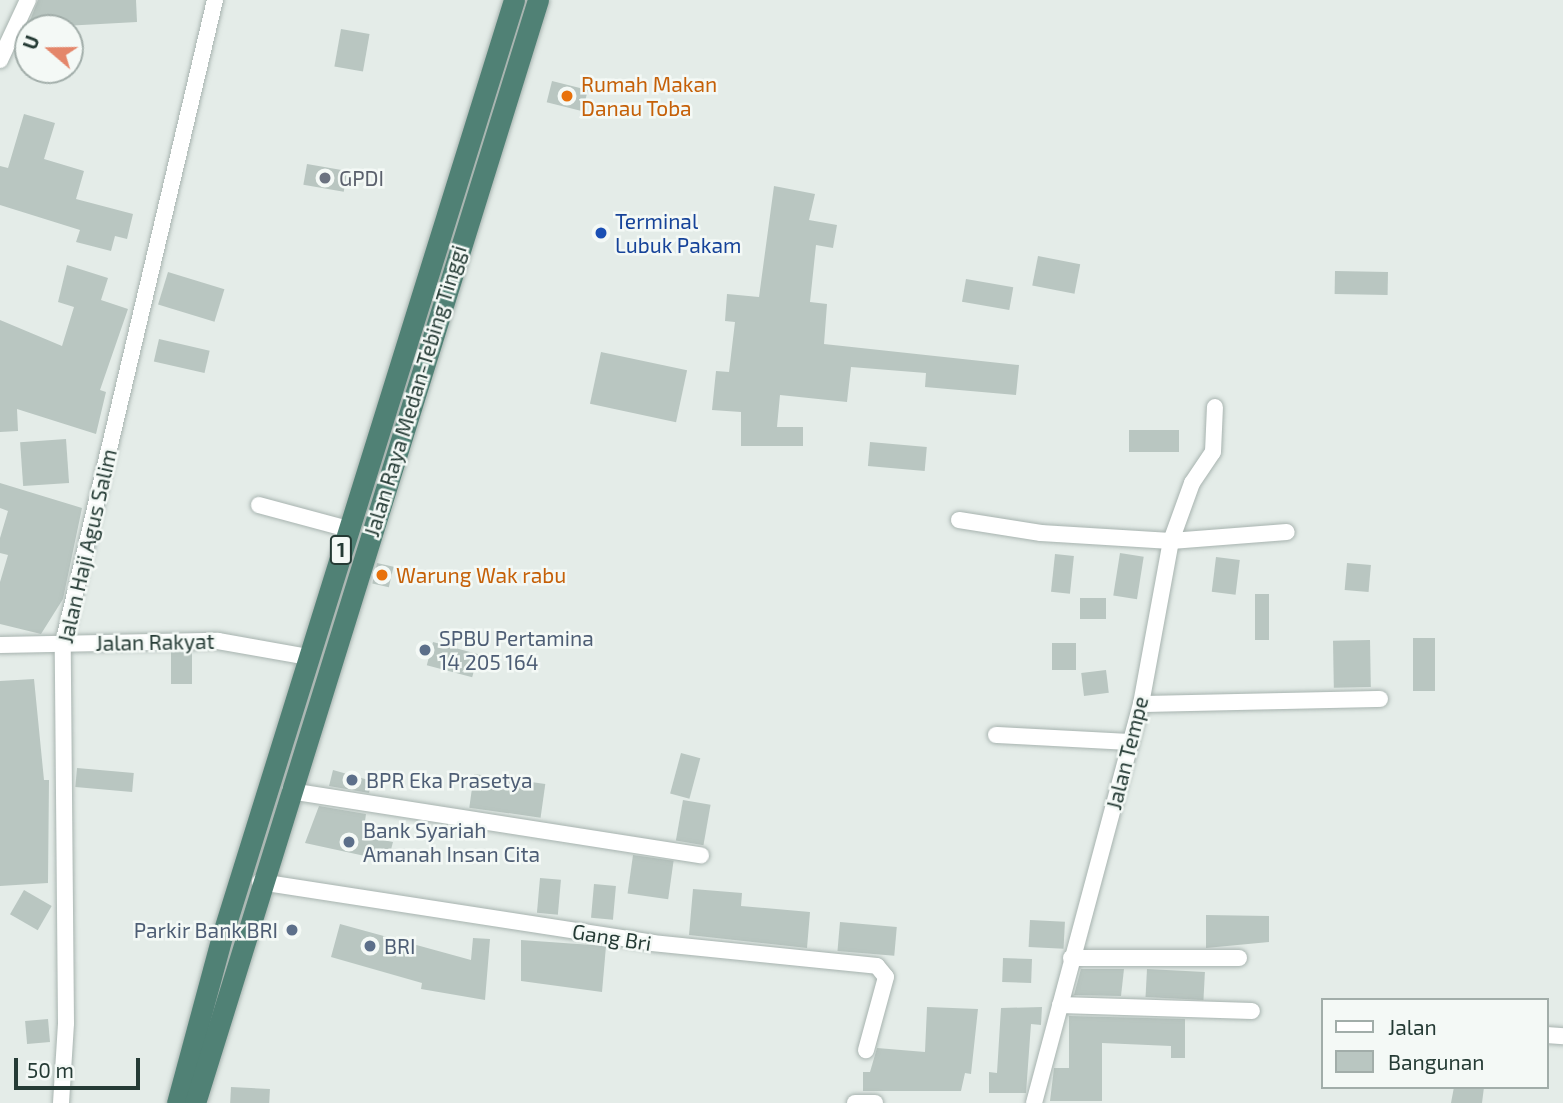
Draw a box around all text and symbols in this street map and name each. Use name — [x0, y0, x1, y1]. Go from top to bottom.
north arrow — [14, 14, 84, 84]
text: U — [18, 32, 44, 52]
place label: Rumah Makan Danau Toba — [581, 71, 717, 121]
marker: Rumah Makan Danau Toba — [559, 88, 575, 104]
place label: GPDI — [339, 165, 384, 191]
marker: GPDI — [317, 170, 333, 186]
place label: Terminal Lubuk Pakam — [615, 208, 742, 258]
marker: Terminal Lubuk Pakam — [593, 225, 609, 241]
street label: Jalan Raya Medan-Tebing Tinggi — [359, 242, 471, 540]
street label: Jalan Haji Agus Salim — [52, 446, 122, 646]
road number: 1 — [329, 534, 353, 566]
place label: Warung Wak rabu — [396, 562, 567, 588]
marker: Warung Wak rabu — [374, 567, 390, 583]
place label: SPBU Pertamina 14 205 164 — [439, 625, 594, 675]
street label: Jalan Rakyat — [95, 628, 215, 656]
marker: SPBU Pertamina 14 205 164 — [417, 642, 433, 658]
street label: Jalan Tempe — [1101, 694, 1153, 812]
place label: BPR Eka Prasetya — [366, 767, 533, 793]
marker: BPR Eka Prasetya — [344, 772, 360, 788]
place label: Bank Syariah Amanah Insan Cita — [363, 817, 540, 867]
marker: Bank Syariah Amanah Insan Cita — [341, 834, 357, 850]
place label: Parkir Bank BRI — [133, 917, 278, 943]
street label: Gang Bri — [571, 918, 653, 956]
marker: Parkir Bank BRI — [284, 922, 300, 938]
place label: BRI — [384, 933, 415, 959]
marker: BRI — [362, 938, 378, 954]
legend — [1322, 998, 1549, 1089]
text: Jalan — [1388, 1014, 1437, 1039]
scale bar — [18, 1044, 144, 1088]
text: Bangunan — [1388, 1049, 1484, 1074]
text: 50 m — [27, 1057, 74, 1082]

